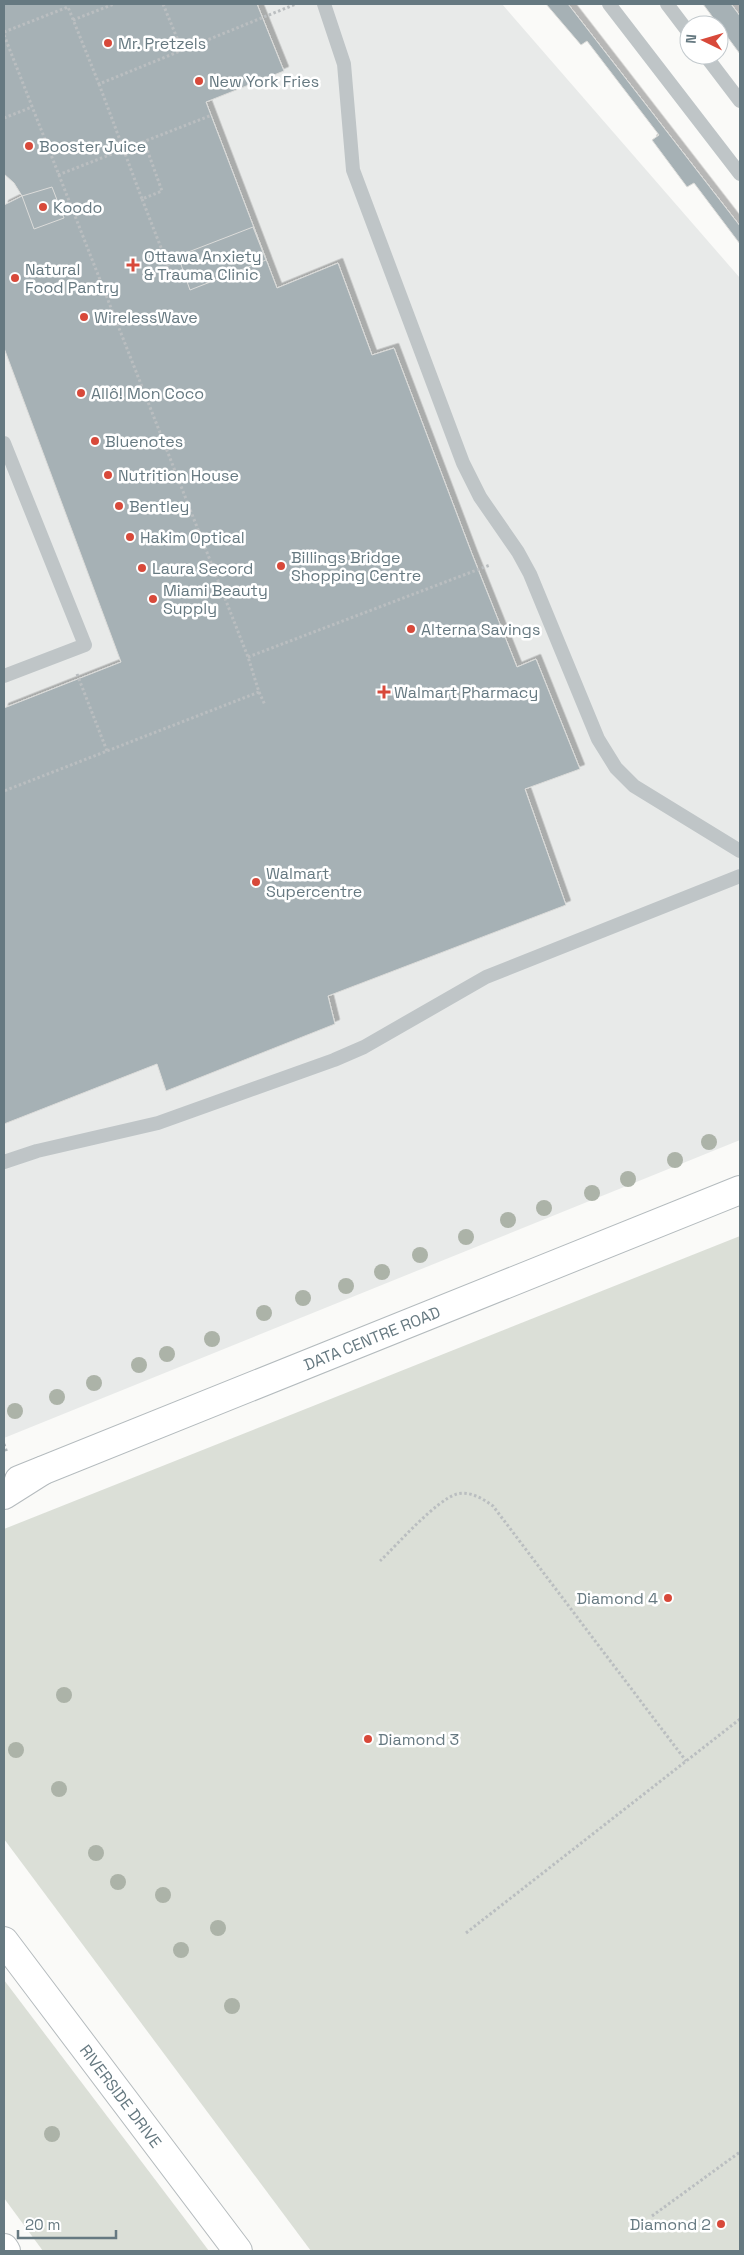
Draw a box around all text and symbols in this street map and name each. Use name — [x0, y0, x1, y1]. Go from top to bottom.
north arrow — [679, 15, 729, 65]
place label: Mr. Pretzels — [118, 33, 206, 54]
text: N — [682, 33, 700, 44]
marker: Mr. Pretzels — [102, 37, 114, 49]
place label: New York Fries — [209, 71, 319, 92]
marker: New York Fries — [193, 75, 205, 87]
place label: Booster Juice — [39, 136, 146, 157]
marker: Booster Juice — [23, 140, 35, 152]
place label: Koodo — [53, 197, 102, 218]
marker: Koodo — [37, 201, 49, 213]
place label: Ottawa Anxiety & Trauma Clinic — [144, 246, 262, 285]
marker: Ottawa Anxiety & Trauma Clinic — [126, 258, 140, 272]
place label: Natural Food Pantry — [25, 259, 119, 298]
marker: Natural Food Pantry — [9, 272, 21, 284]
place label: WirelessWave — [94, 307, 198, 328]
marker: WirelessWave — [78, 311, 90, 323]
place label: Allô! Mon Coco — [91, 383, 204, 404]
marker: Allô! Mon Coco — [75, 387, 87, 399]
place label: Bluenotes — [105, 431, 183, 452]
marker: Bluenotes — [89, 435, 101, 447]
place label: Nutrition House — [118, 465, 239, 486]
marker: Nutrition House — [102, 469, 114, 481]
place label: Bentley — [129, 496, 189, 517]
marker: Bentley — [113, 500, 125, 512]
place label: Hakim Optical — [140, 527, 245, 548]
marker: Hakim Optical — [124, 531, 136, 543]
place label: Billings Bridge Shopping Centre — [291, 547, 421, 586]
place label: Laura Secord — [152, 558, 253, 579]
marker: Billings Bridge Shopping Centre — [275, 560, 287, 572]
marker: Laura Secord — [136, 562, 148, 574]
place label: Miami Beauty Supply — [163, 580, 268, 619]
marker: Miami Beauty Supply — [147, 593, 159, 605]
place label: Alterna Savings — [421, 619, 540, 640]
marker: Alterna Savings — [405, 623, 417, 635]
place label: Walmart Pharmacy — [394, 682, 538, 703]
marker: Walmart Pharmacy — [378, 686, 390, 698]
place label: Walmart Supercentre — [266, 863, 362, 902]
marker: Walmart Supercentre — [250, 876, 262, 888]
street label: DATA CENTRE ROAD — [301, 1301, 444, 1375]
place label: Diamond 4 — [576, 1588, 658, 1609]
marker: Diamond 4 — [662, 1592, 674, 1604]
place label: Diamond 3 — [378, 1729, 459, 1750]
marker: Diamond 3 — [362, 1733, 374, 1745]
street label: RIVERSIDE DRIVE — [75, 2040, 166, 2152]
scale bar — [18, 2208, 115, 2240]
place label: Diamond 2 — [630, 2214, 711, 2235]
text: 20 m — [25, 2215, 60, 2234]
marker: Diamond 2 — [715, 2218, 727, 2230]

